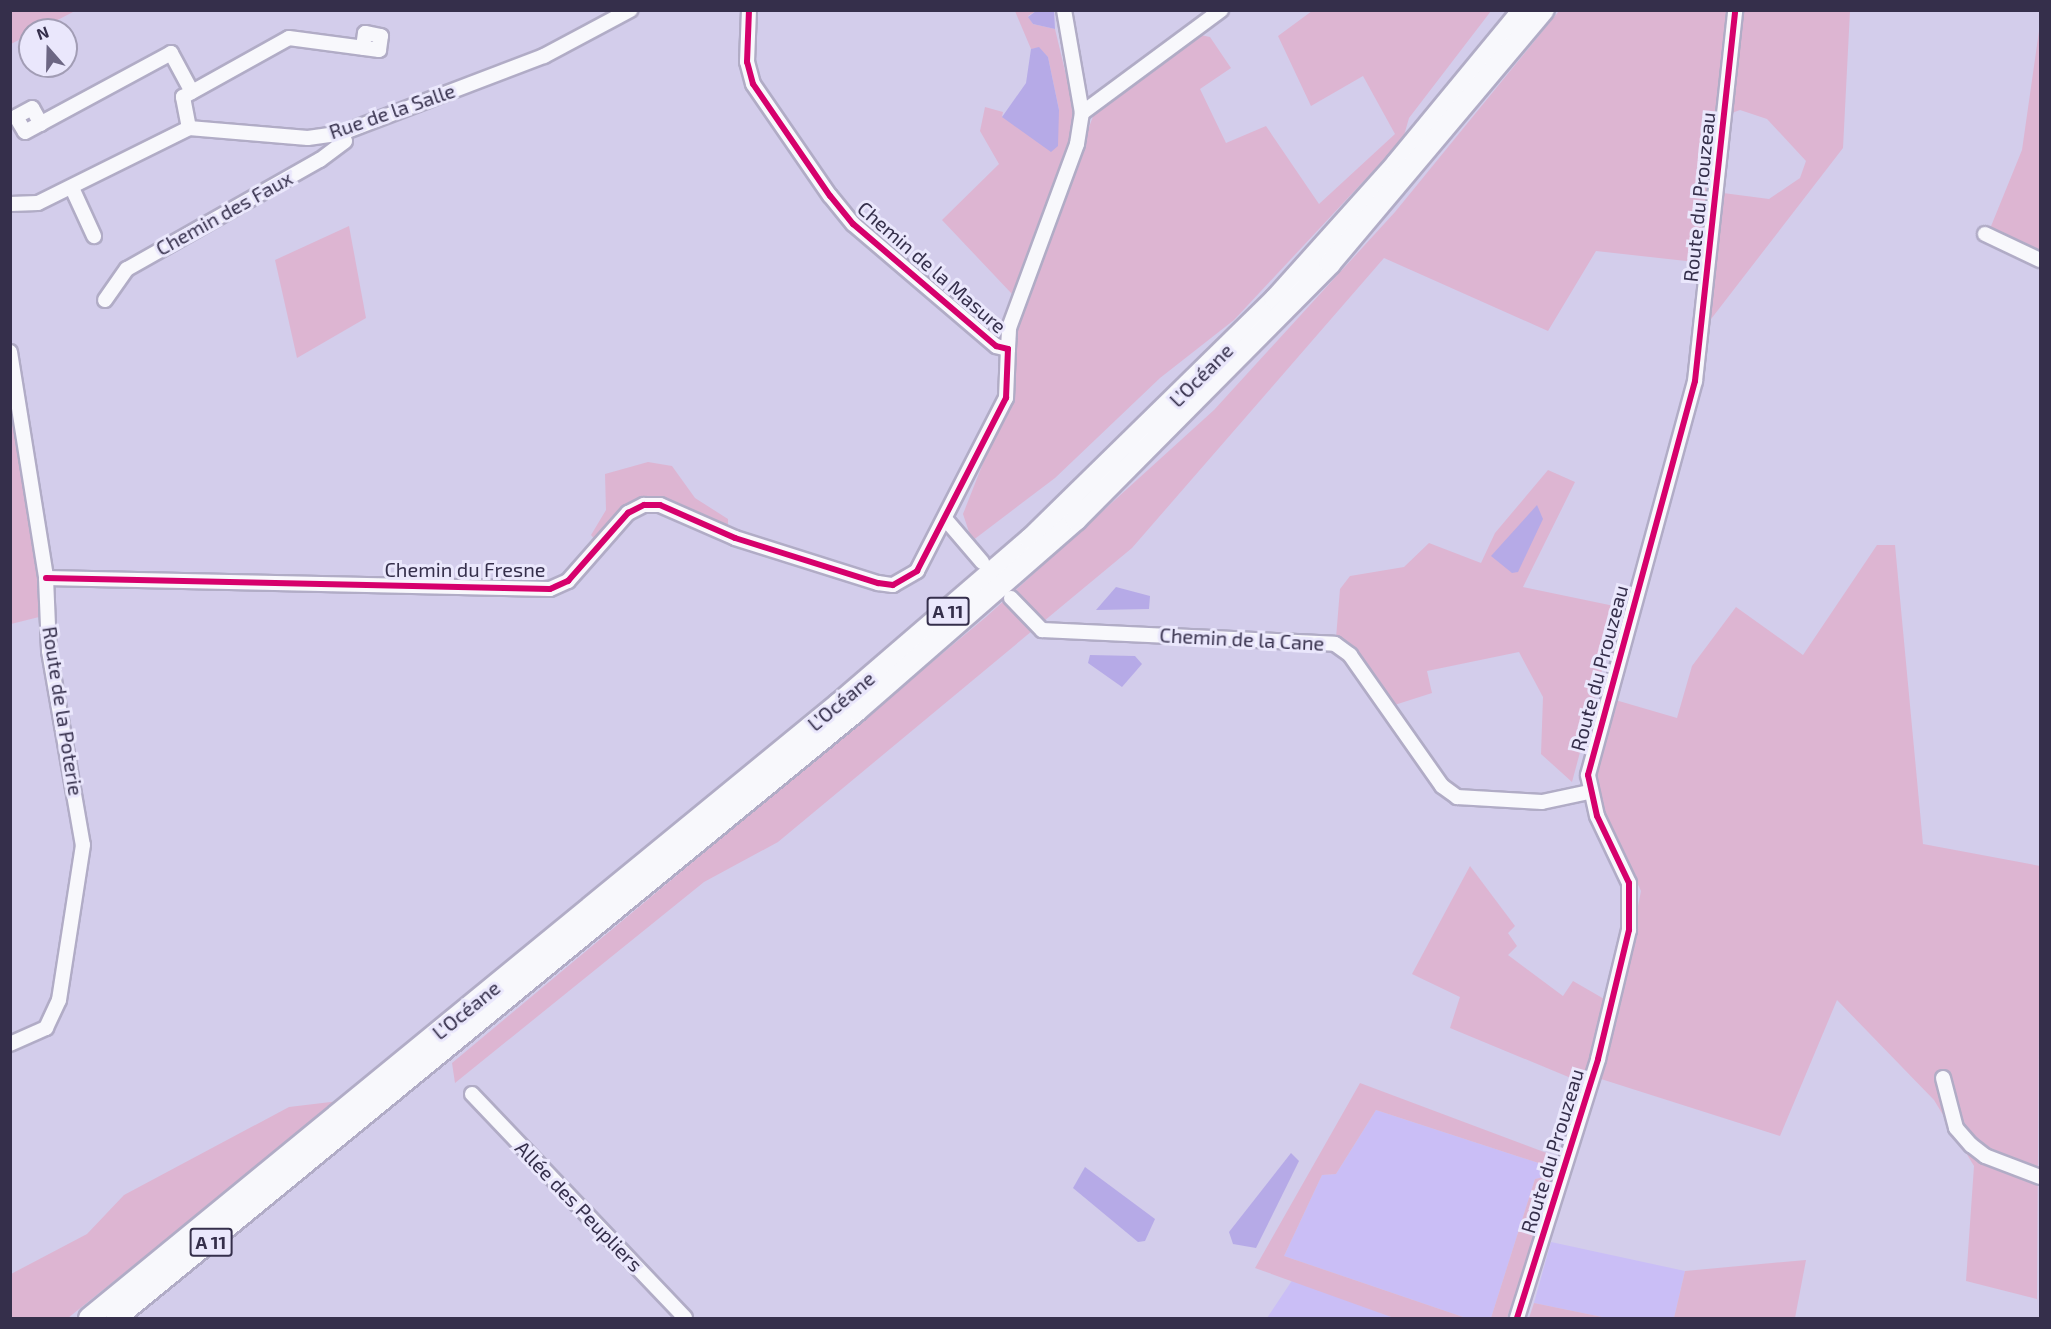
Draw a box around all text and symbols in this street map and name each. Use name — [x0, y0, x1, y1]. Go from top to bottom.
north arrow — [18, 18, 78, 78]
text: N — [34, 22, 51, 43]
street label: Rue de la Salle — [326, 78, 458, 144]
street label: Route du Prouzeau — [1678, 111, 1720, 283]
street label: Chemin des Faux — [152, 166, 296, 260]
street label: Chemin de la Masure — [853, 196, 1011, 338]
street label: L’Océane — [1164, 338, 1238, 412]
street label: Chemin du Fresne — [384, 557, 546, 581]
street label: Route du Prouzeau — [1565, 582, 1633, 754]
road number: A 11 — [926, 596, 970, 626]
street label: Chemin de la Cane — [1159, 623, 1325, 655]
street label: Route de la Poterie — [38, 625, 88, 797]
street label: L’Océane — [803, 666, 879, 736]
street label: L’Océane — [427, 976, 505, 1044]
street label: Route du Prouzeau — [1516, 1066, 1588, 1236]
street label: Allée des Peupliers — [511, 1136, 647, 1276]
road number: A 11 — [188, 1227, 234, 1257]

